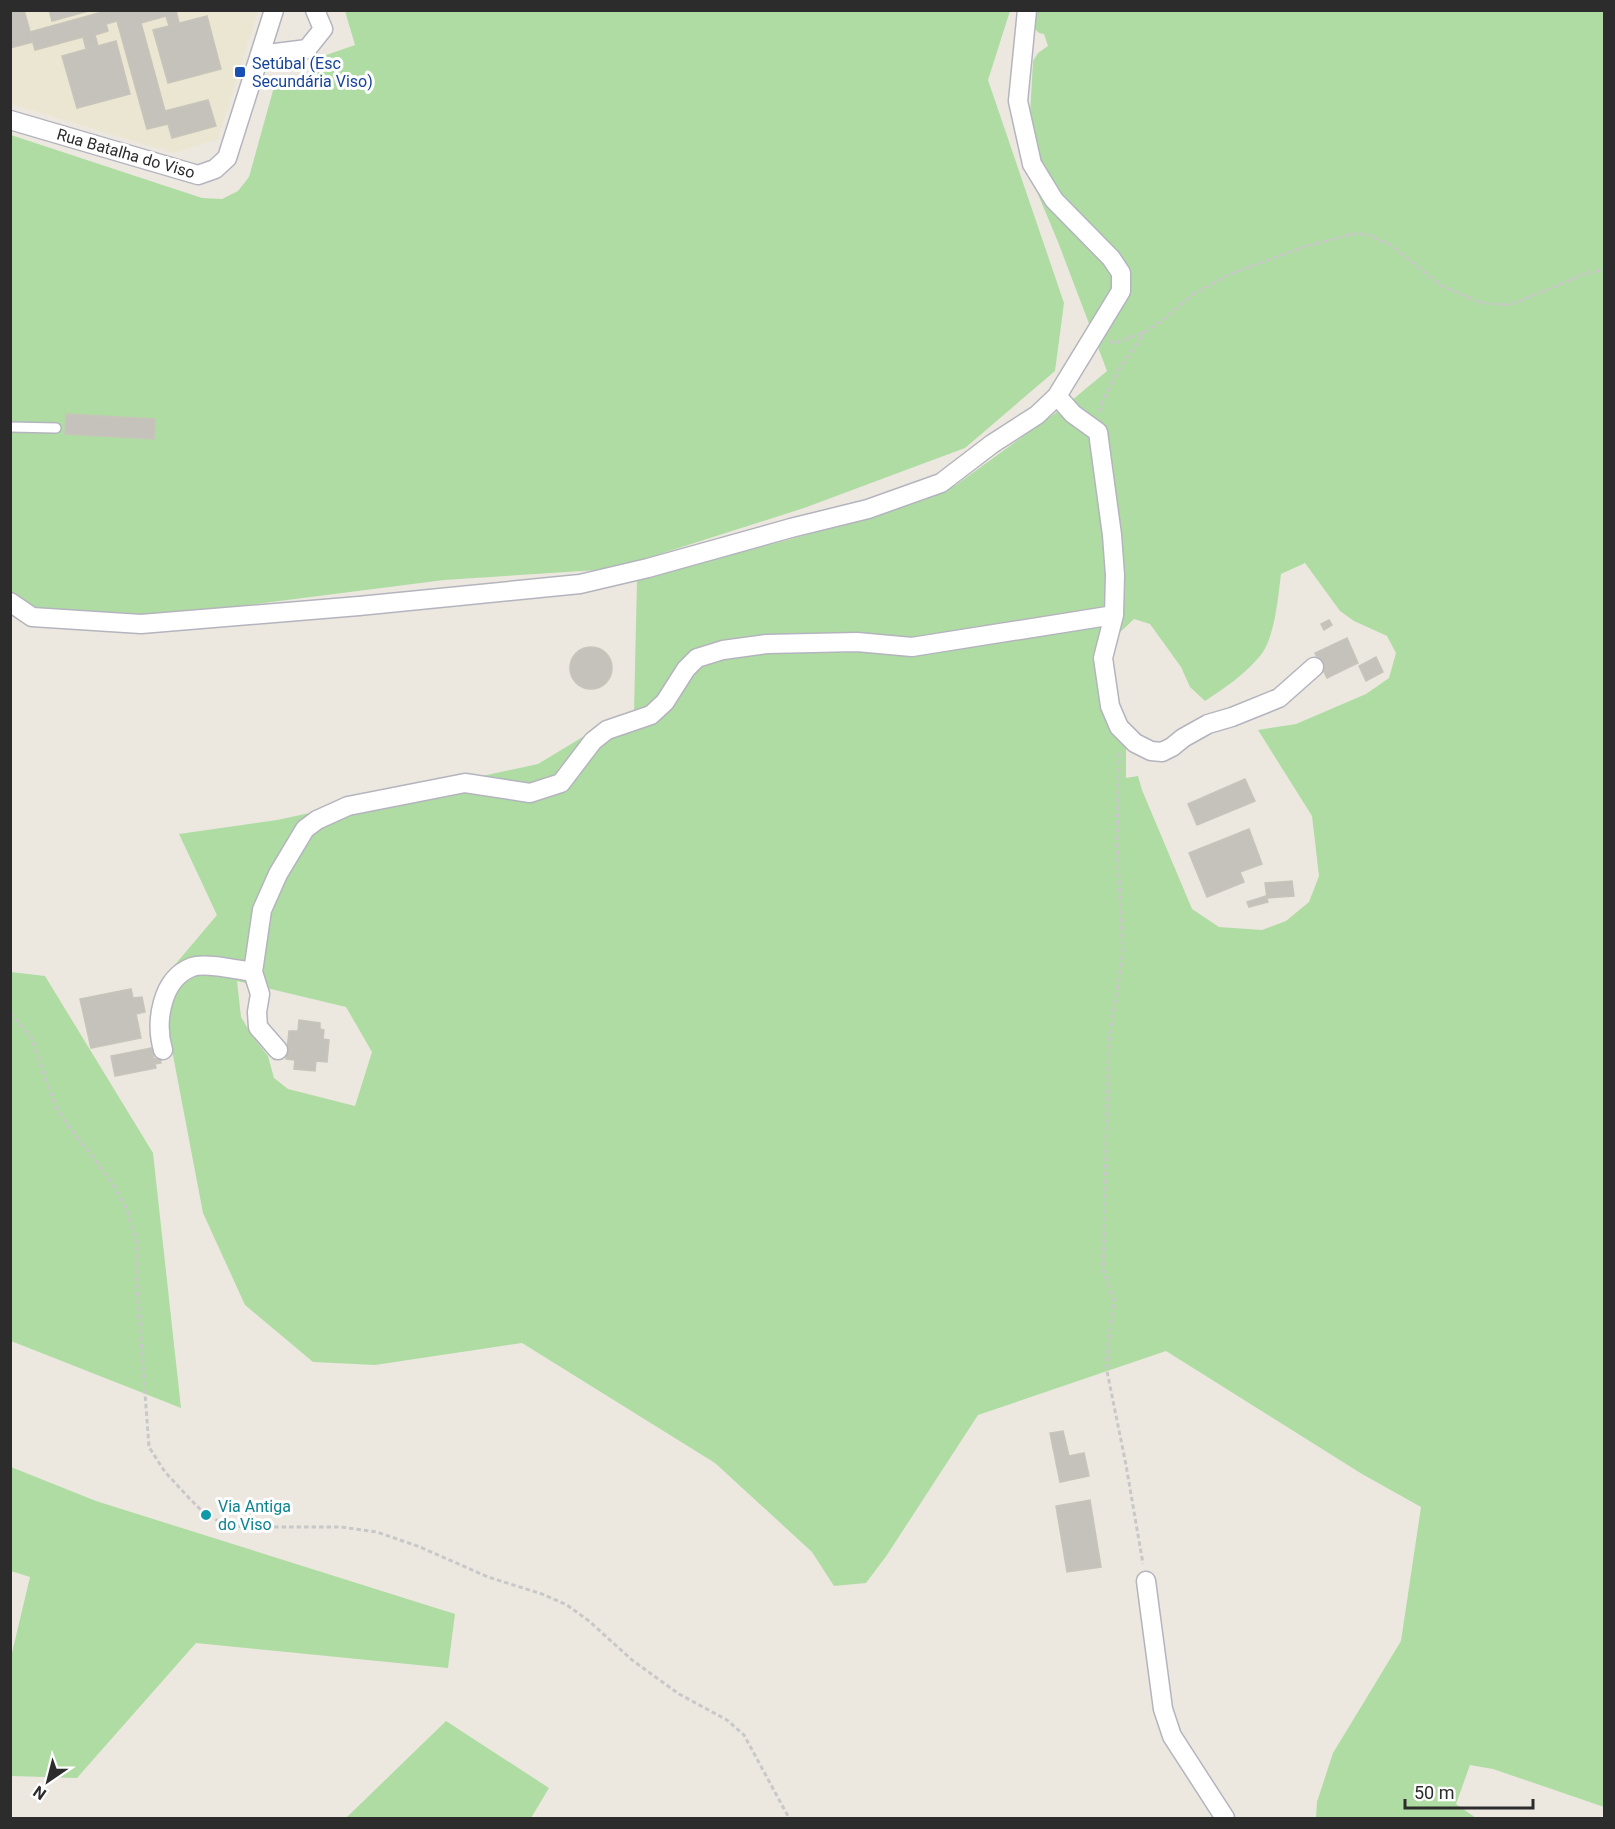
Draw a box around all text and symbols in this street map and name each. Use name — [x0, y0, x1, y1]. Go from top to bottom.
place label: Setúbal (Esc Secundária Viso) — [252, 54, 373, 91]
marker: Setúbal (Esc Secundária Viso) — [233, 65, 247, 79]
street label: Rua Batalha do Viso — [55, 125, 197, 182]
place label: Via Antiga do Viso — [218, 1497, 291, 1534]
marker: Via Antiga do Viso — [199, 1508, 213, 1522]
north arrow — [18, 1751, 78, 1811]
scale bar — [1405, 1772, 1532, 1810]
text: N — [30, 1782, 50, 1804]
text: 50 m — [1414, 1782, 1454, 1803]

